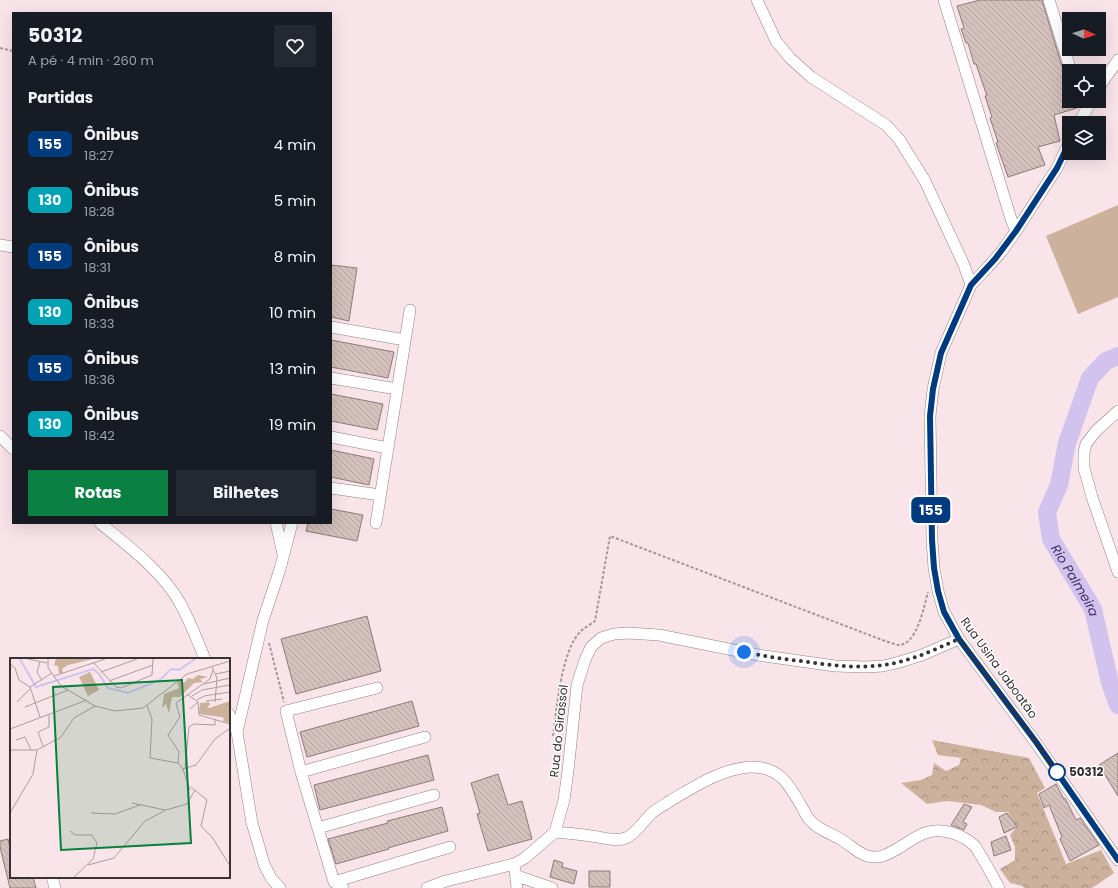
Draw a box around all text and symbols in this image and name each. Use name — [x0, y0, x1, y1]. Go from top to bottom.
north arrow — [1062, 12, 1106, 56]
map controls — [1062, 12, 1106, 160]
text: 50312 — [28, 22, 82, 49]
button: heart — [274, 25, 316, 67]
text: A pé · 4 min · 260 m — [28, 51, 154, 70]
button: locate — [1062, 64, 1106, 108]
text: Partidas — [28, 87, 93, 108]
button: layers — [1062, 116, 1106, 160]
text: Ônibus — [84, 124, 139, 145]
text: 155 — [38, 134, 62, 154]
text: 4 min — [274, 134, 316, 155]
text: 18:27 — [84, 146, 114, 165]
text: Ônibus — [84, 180, 139, 201]
text: 130 — [39, 190, 61, 210]
text: 5 min — [274, 190, 316, 211]
text: 18:28 — [84, 202, 115, 221]
text: Ônibus — [84, 236, 139, 257]
text: 155 — [38, 246, 62, 266]
text: 8 min — [274, 246, 316, 267]
text: 18:31 — [84, 258, 111, 277]
text: Ônibus — [84, 292, 139, 313]
text: 130 — [39, 302, 61, 322]
text: 10 min — [269, 302, 316, 323]
text: 18:33 — [84, 314, 114, 333]
text: Ônibus — [84, 348, 139, 369]
text: 155 — [38, 358, 62, 378]
text: 13 min — [270, 358, 316, 379]
text: 18:36 — [84, 370, 115, 389]
text: Ônibus — [84, 404, 139, 425]
text: 130 — [39, 414, 61, 434]
text: 19 min — [269, 414, 316, 435]
text: 18:42 — [84, 426, 115, 445]
button: Rotas — [28, 470, 168, 516]
button: Bilhetes — [176, 470, 316, 516]
line badge: 155 — [908, 497, 954, 523]
text: 155 — [919, 500, 943, 520]
water label: Rio Palmeira — [1046, 541, 1103, 618]
street label: Rua Usina Jaboatão — [957, 614, 1042, 722]
your location — [734, 642, 754, 662]
inset map — [10, 658, 230, 878]
street label: Rua do Girassol — [545, 684, 572, 778]
marker: 50312 — [1048, 763, 1066, 781]
place label: 50312 — [1069, 763, 1103, 780]

